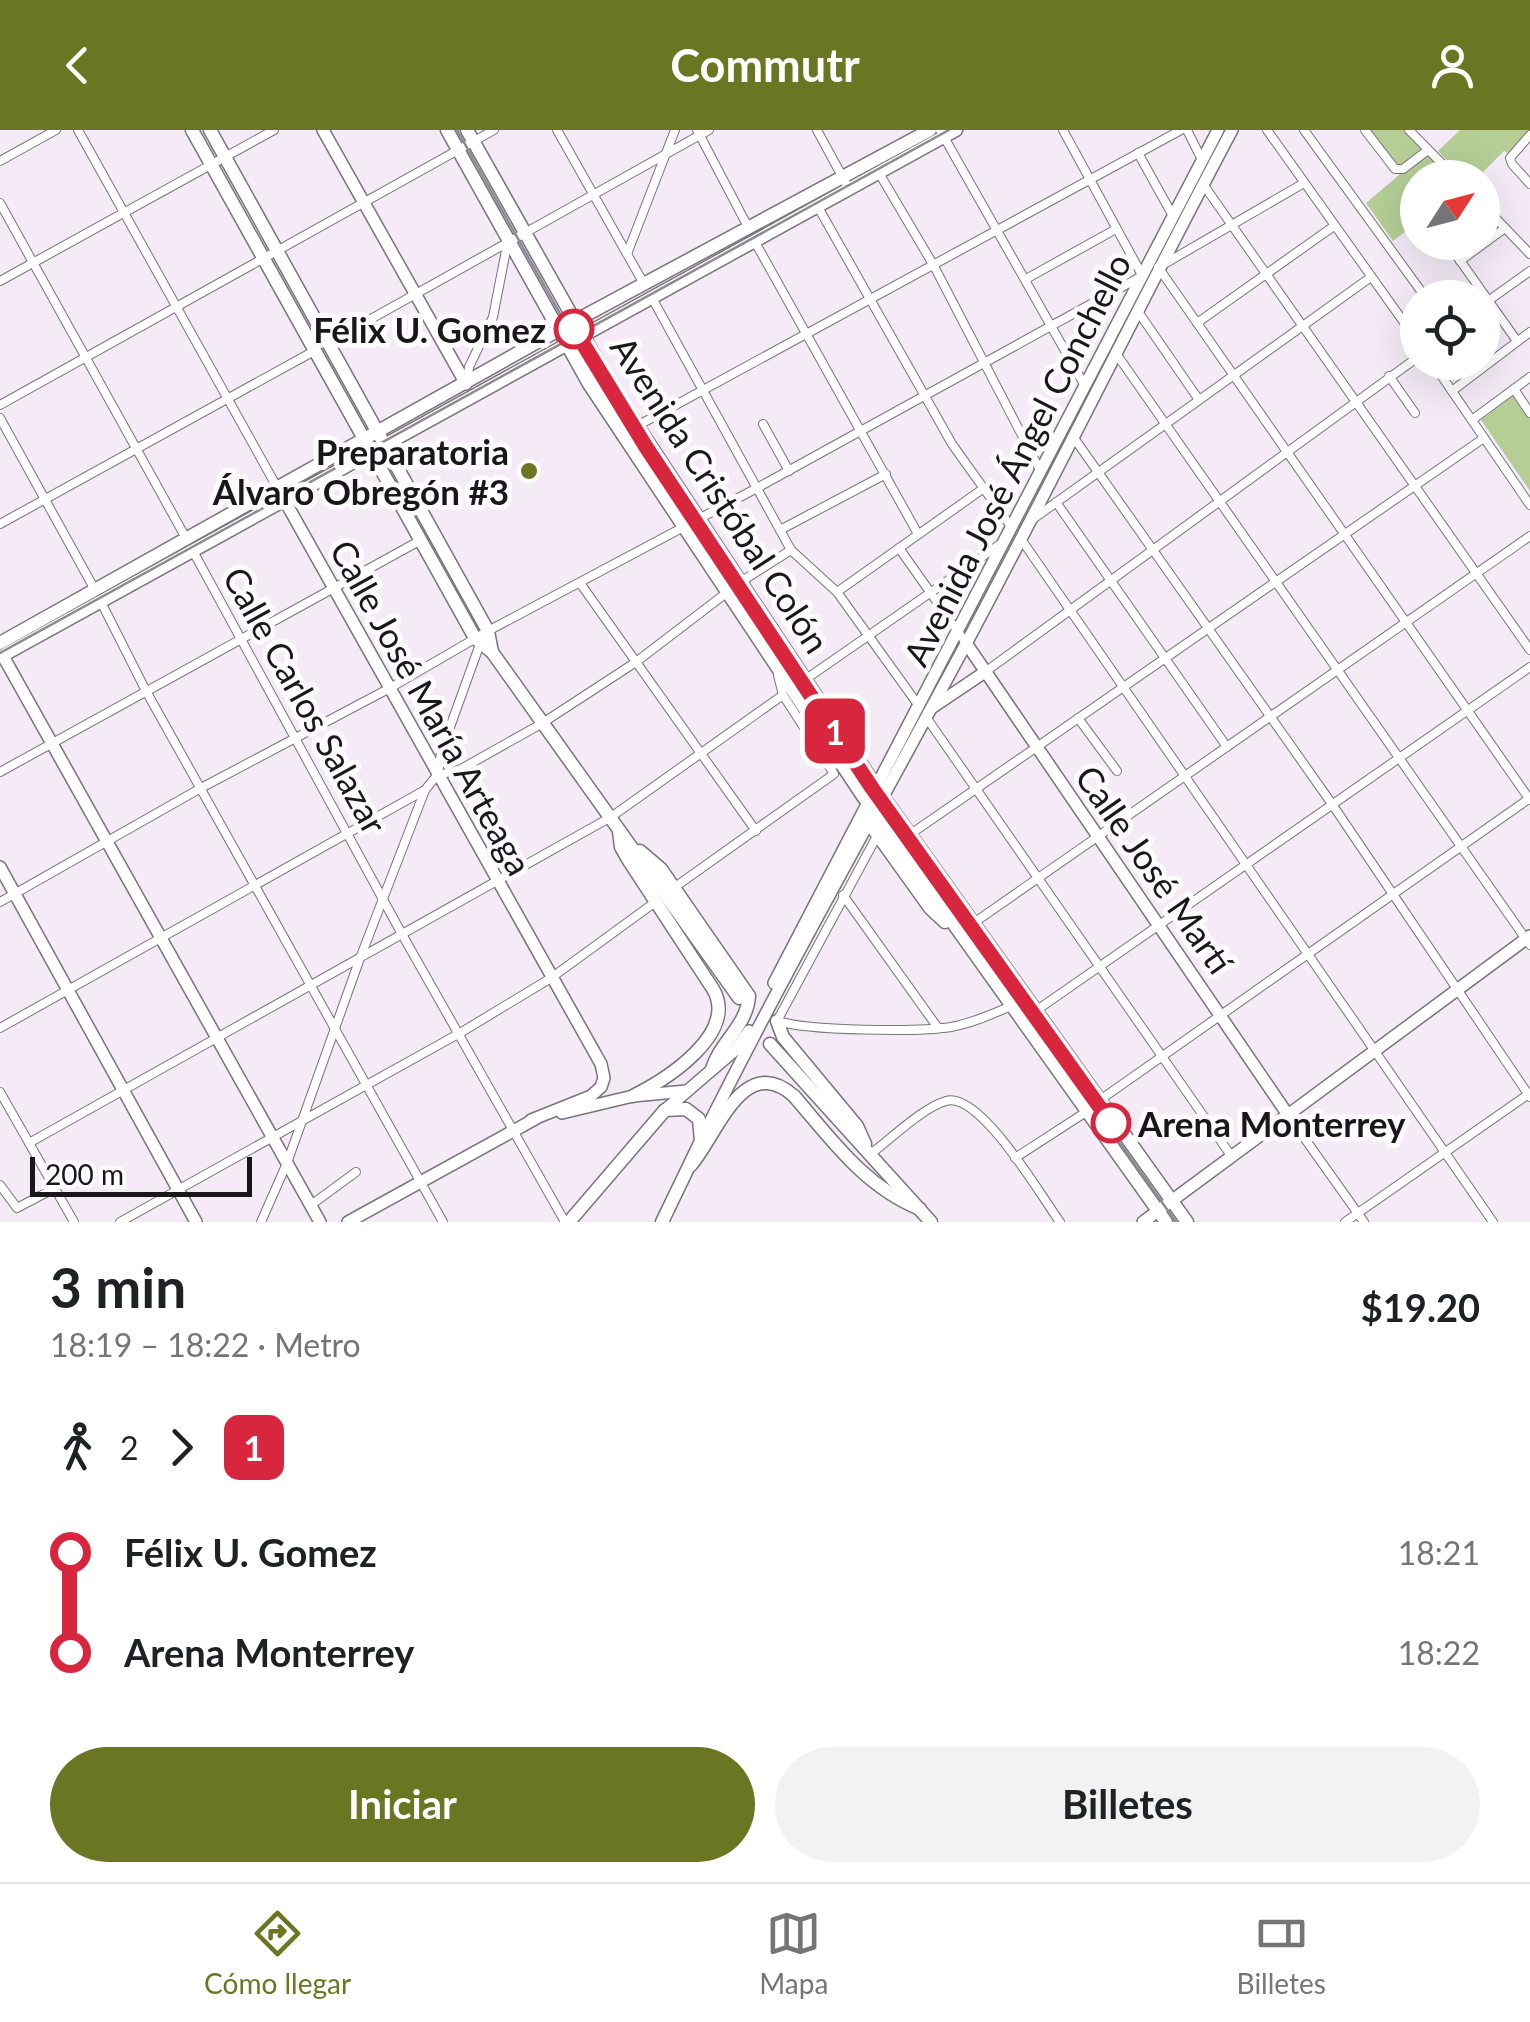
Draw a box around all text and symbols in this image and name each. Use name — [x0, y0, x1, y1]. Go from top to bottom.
icon: back — [50, 38, 105, 93]
text: Commutr — [670, 38, 860, 92]
icon: person — [1425, 38, 1480, 93]
north arrow — [1400, 160, 1500, 260]
map controls — [1400, 160, 1500, 380]
street label: Avenida José Ángel Conchello — [894, 246, 1138, 672]
button: locate — [1400, 280, 1500, 380]
place label: Félix U. Gomez — [313, 308, 546, 350]
marker: Félix U. Gomez — [555, 310, 593, 348]
street label: Avenida Cristóbal Colón — [603, 328, 839, 660]
place label: Preparatoria Álvaro Obregón #3 — [212, 430, 509, 512]
marker: Preparatoria Álvaro Obregón #3 — [518, 460, 540, 482]
street label: Calle José María Arteaga — [322, 532, 542, 882]
street label: Calle Carlos Salazar — [215, 559, 397, 841]
line badge: 1 — [802, 698, 868, 764]
text: 1 — [825, 710, 845, 752]
street label: Calle José Martí — [1068, 757, 1243, 982]
place label: Arena Monterrey — [1137, 1102, 1406, 1144]
marker: Arena Monterrey — [1092, 1104, 1130, 1142]
scale bar — [30, 1152, 252, 1196]
text: 200 m — [45, 1157, 124, 1191]
text: 3 min — [50, 1254, 186, 1320]
text: $19.20 — [1361, 1284, 1480, 1330]
text: 18:19 – 18:22 · Metro — [50, 1325, 361, 1364]
icon: walk — [50, 1420, 105, 1475]
icon: forward — [154, 1420, 209, 1475]
text: 1 — [244, 1426, 264, 1468]
text: 2 — [120, 1428, 139, 1467]
text: Félix U. Gomez — [124, 1529, 377, 1575]
text: 18:21 — [1398, 1533, 1480, 1572]
text: Arena Monterrey — [124, 1629, 414, 1675]
text: 18:22 — [1398, 1633, 1480, 1672]
button: Iniciar — [50, 1747, 755, 1862]
button: Billetes — [775, 1747, 1480, 1862]
tab: Cómo llegar — [204, 1906, 351, 2000]
tab: Mapa — [759, 1906, 828, 2000]
tab: Billetes — [1237, 1906, 1326, 2000]

